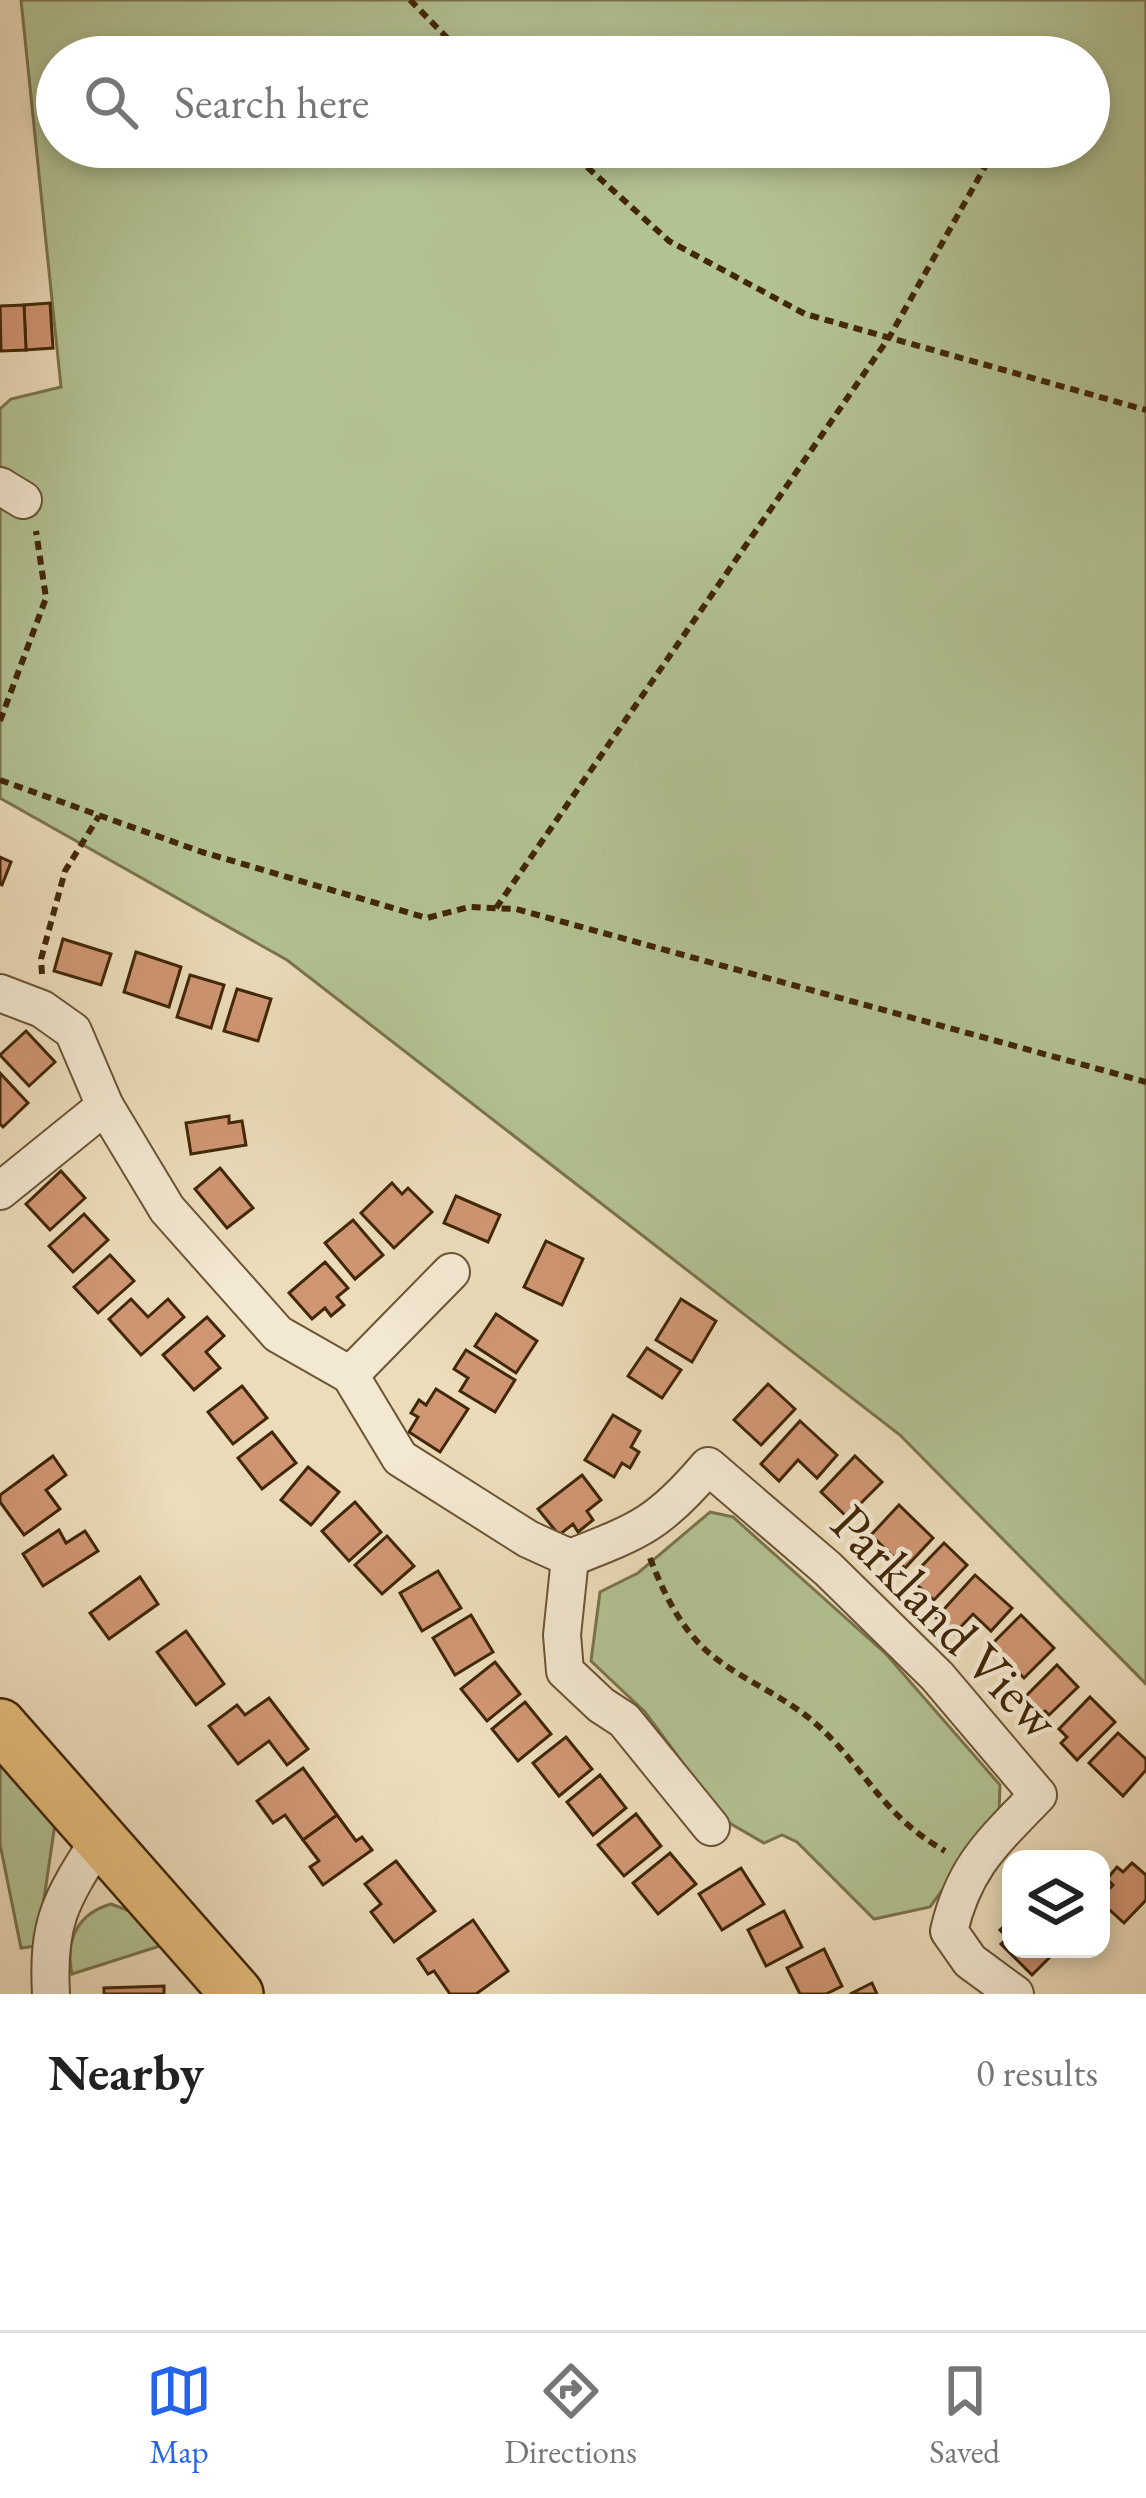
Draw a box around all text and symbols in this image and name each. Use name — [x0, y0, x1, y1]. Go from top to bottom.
search box — [36, 36, 1110, 168]
icon: search — [78, 69, 144, 135]
text: Search here — [174, 73, 369, 131]
street label: Parkland View — [817, 1489, 1076, 1754]
map controls — [1002, 1850, 1110, 1958]
button: layers — [1002, 1850, 1110, 1958]
text: Nearby — [48, 2039, 204, 2105]
text: 0 results — [976, 2047, 1098, 2098]
tab: Map — [146, 2358, 212, 2473]
tab: Directions — [504, 2358, 637, 2473]
tab: Saved — [929, 2358, 1000, 2473]

